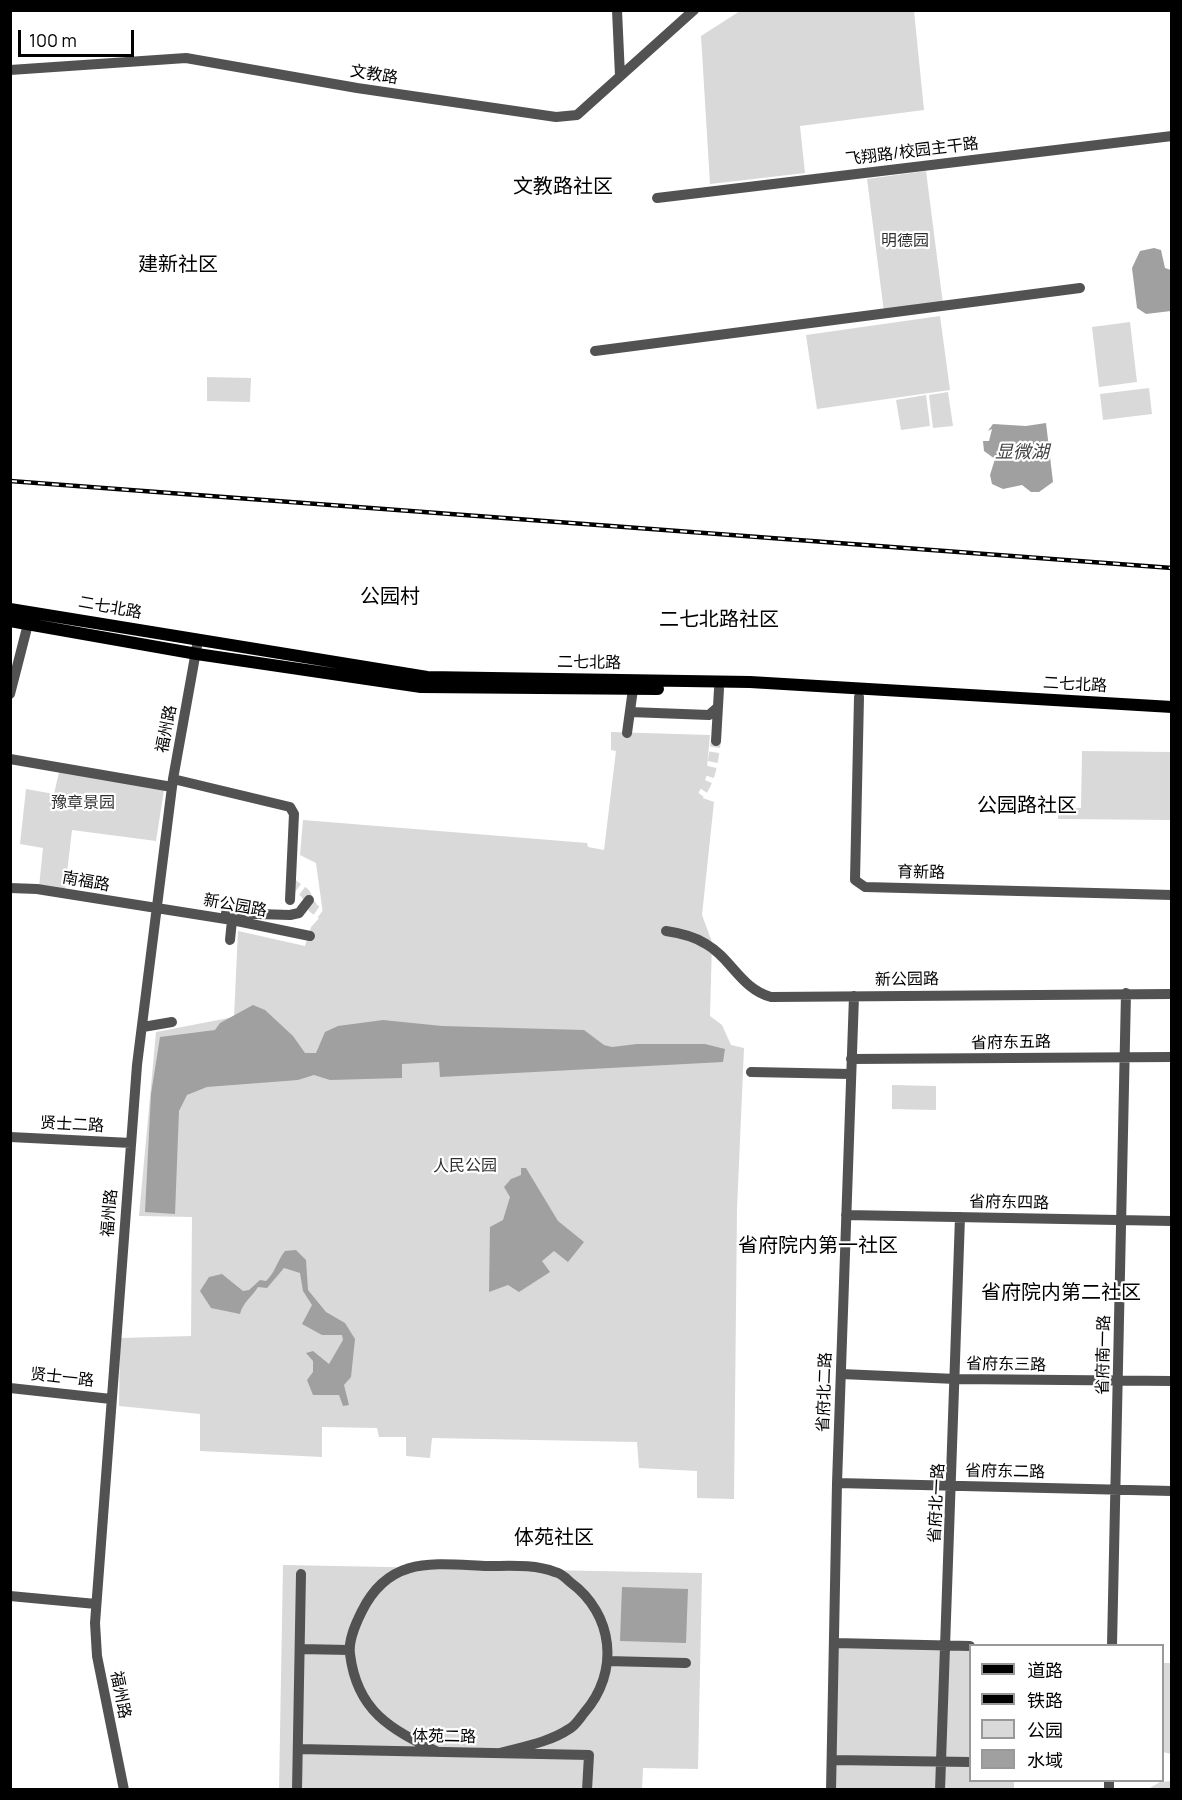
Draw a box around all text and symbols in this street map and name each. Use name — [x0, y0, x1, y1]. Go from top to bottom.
scale bar — [21, 18, 136, 56]
text: 100 m — [29, 28, 77, 52]
street label: 文教路 — [349, 62, 399, 88]
street label: 飞翔路/校园主干路 — [844, 134, 980, 170]
district label: 文教路社区 — [513, 175, 613, 199]
park label: 明德园 — [881, 232, 929, 252]
district label: 建新社区 — [138, 253, 218, 277]
water label: 显微湖 — [995, 442, 1049, 464]
district label: 公园村 — [360, 585, 420, 609]
street label: 二七北路 — [77, 593, 143, 623]
district label: 二七北路社区 — [659, 608, 779, 632]
street label: 二七北路 — [557, 653, 621, 673]
street label: 二七北路 — [1043, 674, 1107, 696]
street label: 福州路 — [153, 704, 181, 754]
park label: 豫章景园 — [51, 794, 115, 814]
district label: 公园路社区 — [977, 794, 1077, 818]
street label: 育新路 — [897, 863, 945, 883]
street label: 南福路 — [61, 868, 111, 896]
street label: 新公园路 — [202, 891, 268, 921]
street label: 新公园路 — [875, 970, 939, 990]
street label: 省府东五路 — [971, 1033, 1051, 1053]
street label: 贤士二路 — [40, 1114, 104, 1136]
park label: 人民公园 — [433, 1157, 497, 1177]
street label: 福州路 — [98, 1188, 122, 1238]
street label: 省府东四路 — [969, 1193, 1049, 1213]
district label: 省府院内第一社区 — [738, 1234, 898, 1258]
district label: 省府院内第二社区 — [981, 1281, 1141, 1305]
street label: 省府南一路 — [1094, 1315, 1114, 1395]
street label: 省府北二路 — [814, 1352, 836, 1432]
street label: 省府东三路 — [966, 1355, 1046, 1375]
street label: 贤士一路 — [29, 1365, 95, 1391]
street label: 省府东二路 — [965, 1462, 1045, 1482]
street label: 省府北一路 — [925, 1463, 949, 1543]
district label: 体苑社区 — [514, 1526, 594, 1550]
legend — [969, 1644, 1164, 1782]
text: 道路 — [1027, 1658, 1063, 1682]
street label: 福州路 — [106, 1670, 134, 1720]
text: 铁路 — [1027, 1688, 1063, 1712]
text: 公园 — [1027, 1718, 1063, 1742]
street label: 体苑二路 — [412, 1727, 476, 1747]
text: 水域 — [1027, 1748, 1063, 1772]

